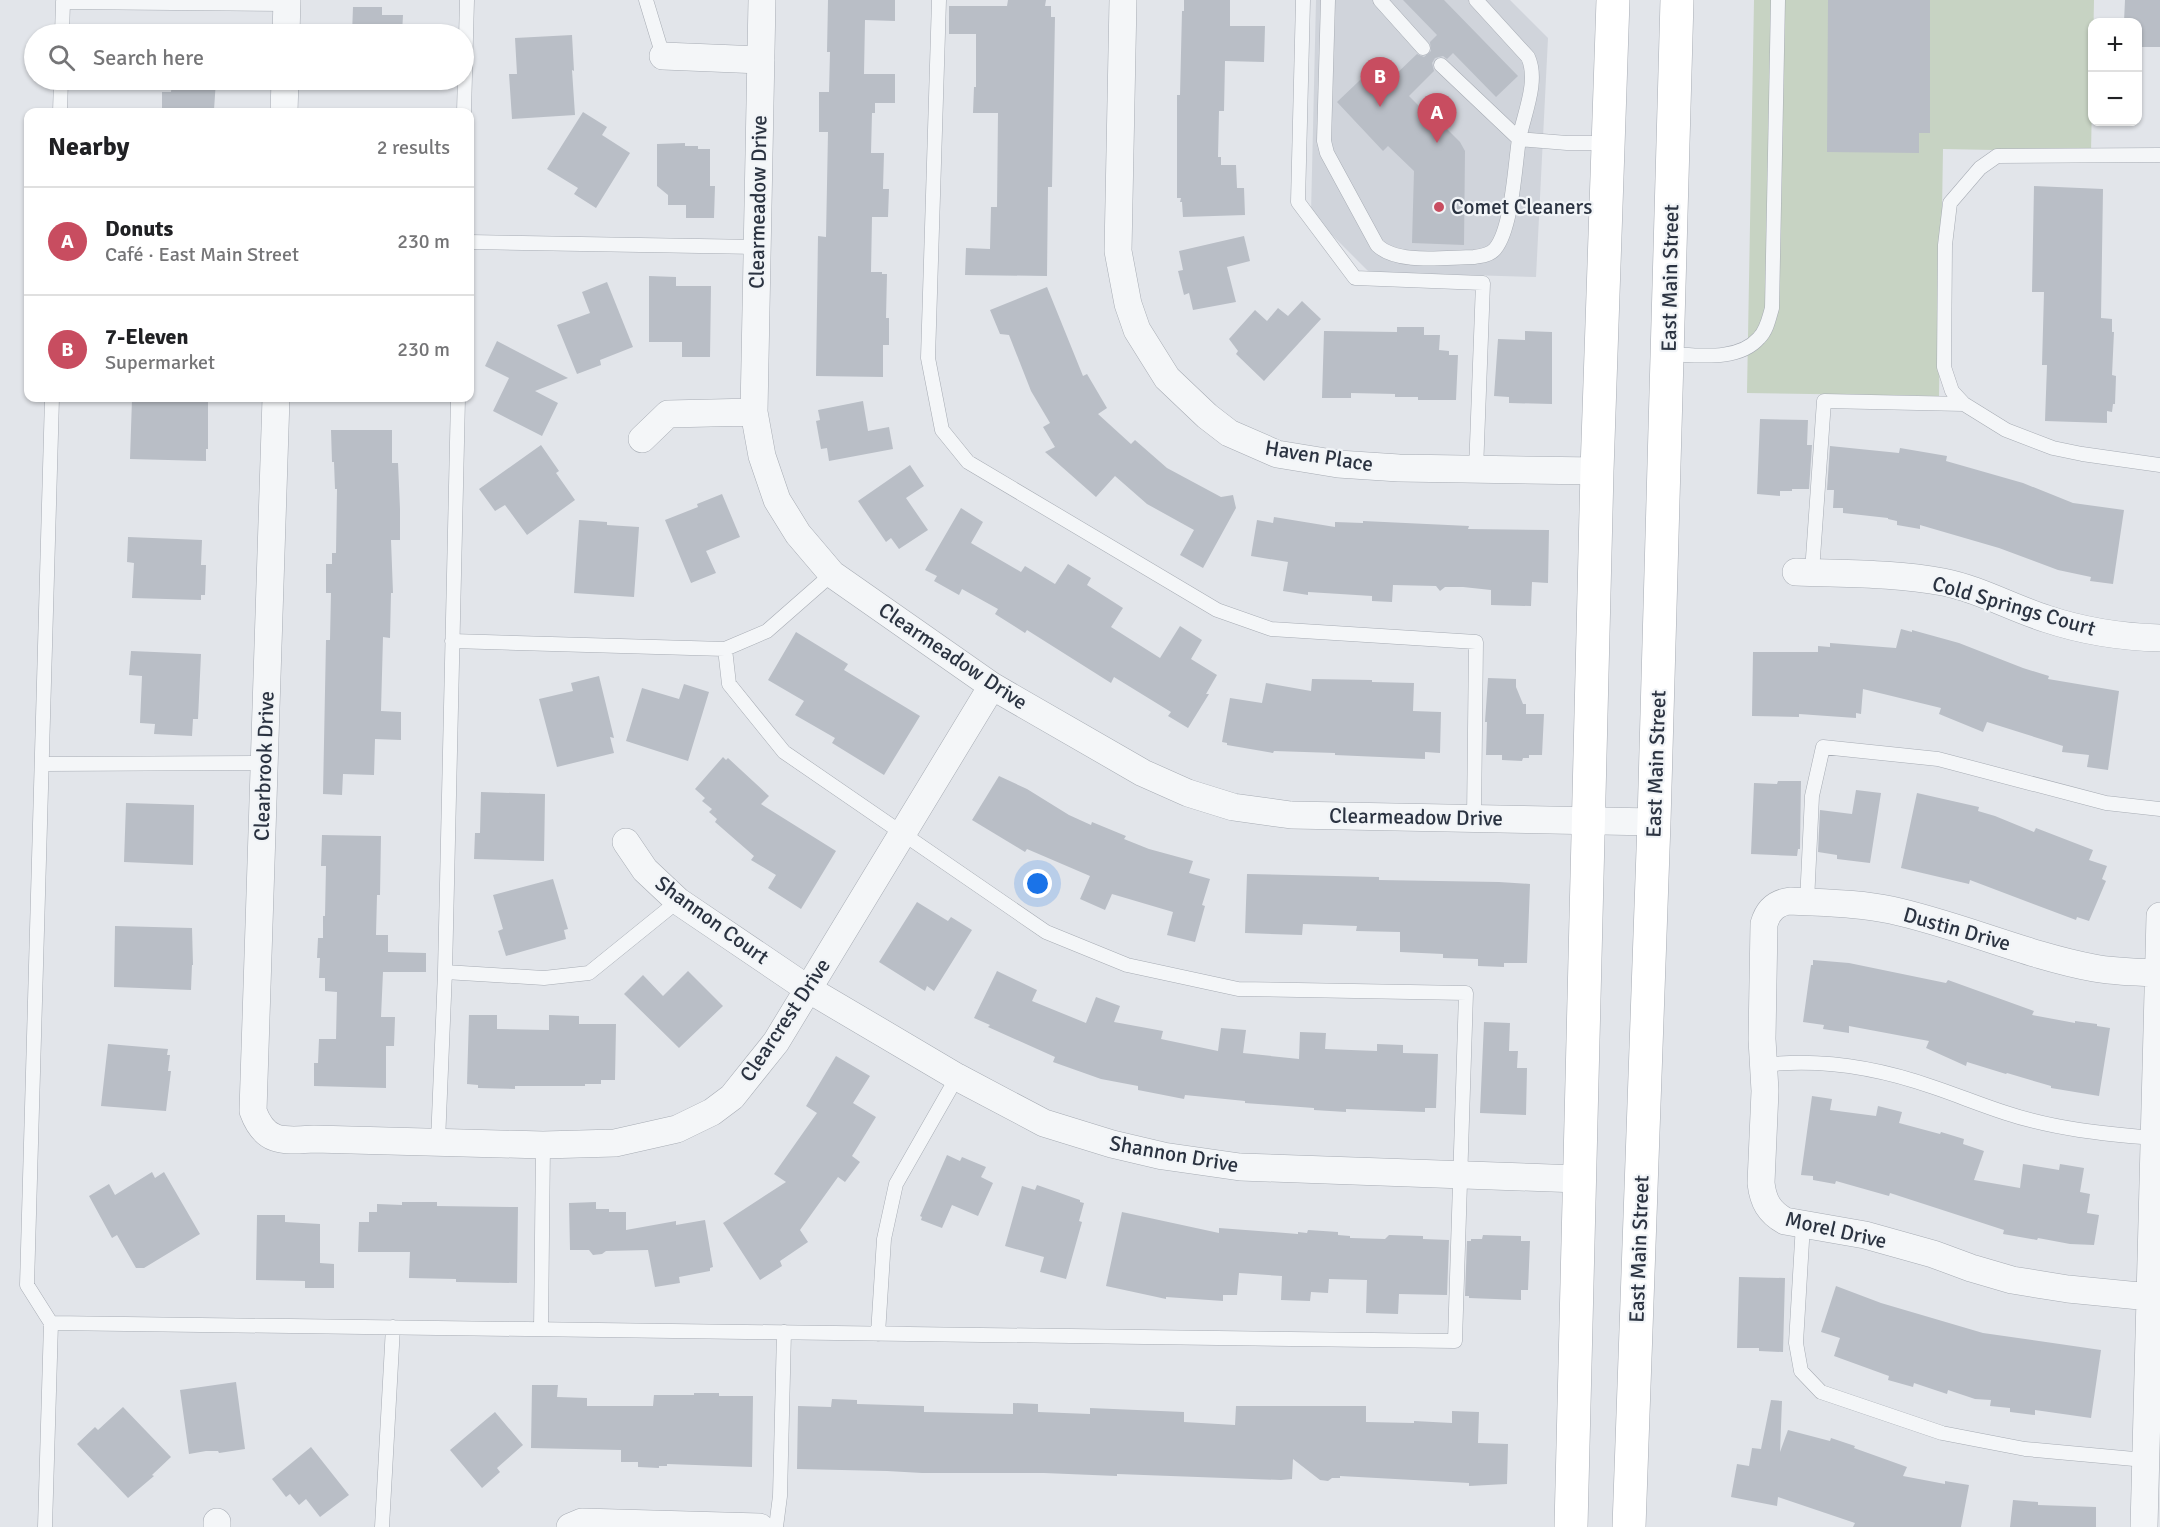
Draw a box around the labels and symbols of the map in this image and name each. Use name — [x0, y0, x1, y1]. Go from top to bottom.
pin: B — [1360, 57, 1400, 107]
pin: A — [1418, 94, 1456, 143]
street label: Clearmeadow Drive — [743, 115, 773, 289]
place label: Comet Cleaners — [1451, 194, 1592, 220]
marker: Comet Cleaners — [1432, 200, 1446, 214]
street label: East Main Street — [1656, 204, 1684, 352]
street label: Haven Place — [1263, 435, 1375, 477]
street label: Cold Springs Court — [1929, 570, 2099, 642]
street label: Clearmeadow Drive — [874, 597, 1032, 715]
street label: East Main Street — [1640, 690, 1672, 838]
street label: Clearbrook Drive — [248, 691, 280, 841]
street label: Clearmeadow Drive — [1329, 802, 1503, 832]
your location — [1023, 869, 1052, 898]
street label: Shannon Court — [650, 870, 774, 970]
street label: Dustin Drive — [1900, 901, 2014, 957]
street label: Clearcrest Drive — [734, 953, 836, 1087]
street label: Shannon Drive — [1107, 1130, 1241, 1178]
street label: East Main Street — [1623, 1175, 1655, 1323]
street label: Morel Drive — [1783, 1206, 1889, 1254]

